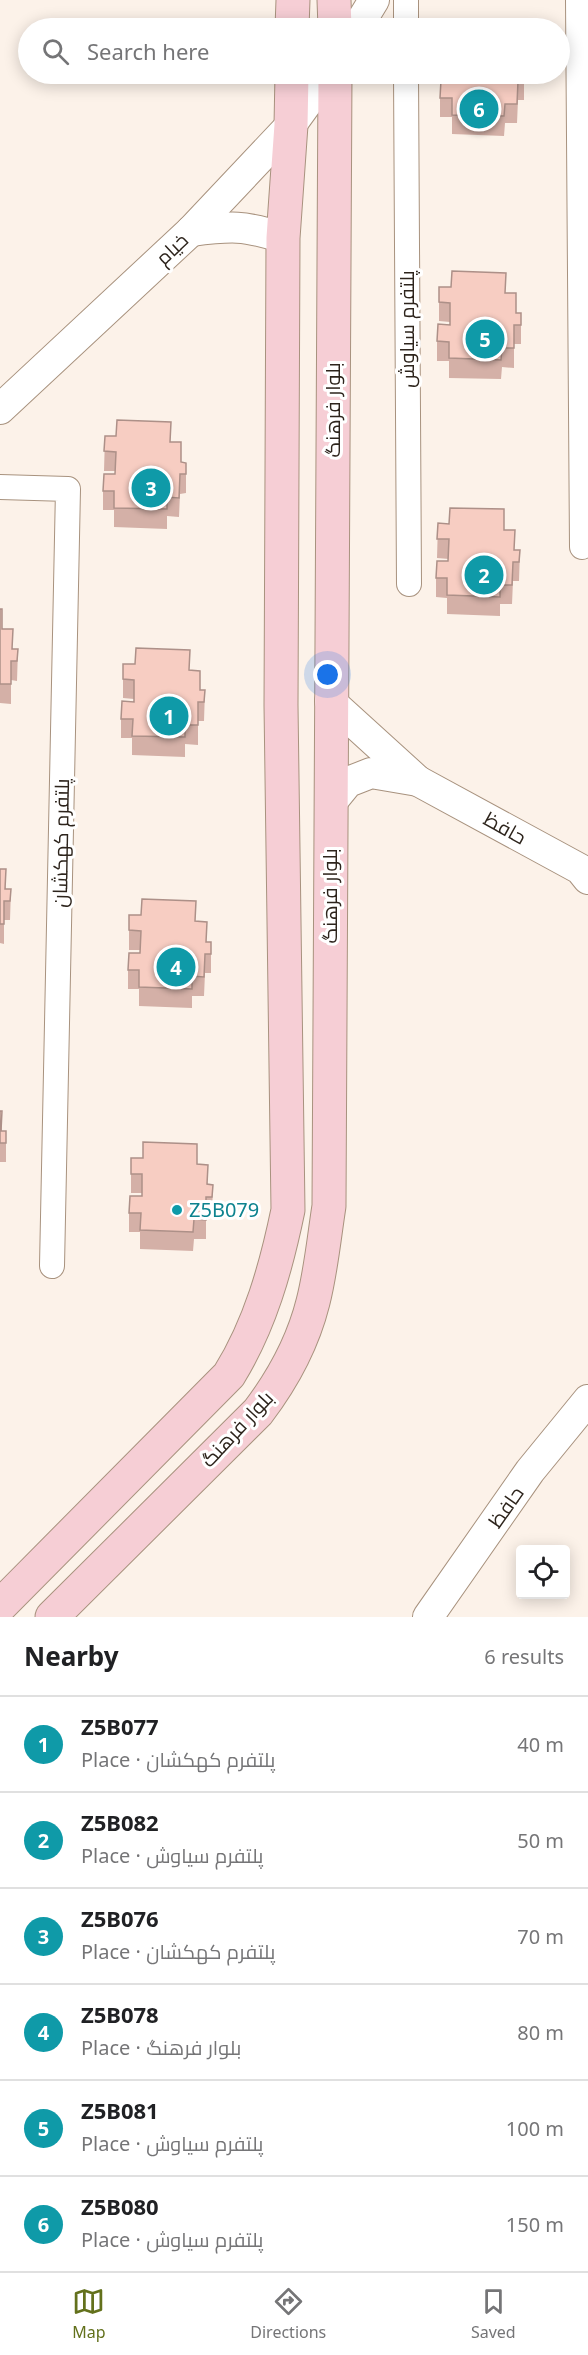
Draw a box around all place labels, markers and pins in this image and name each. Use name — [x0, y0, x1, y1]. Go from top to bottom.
pin: 6 — [460, 86, 498, 132]
pin: 5 — [466, 316, 504, 362]
pin: 3 — [132, 466, 170, 510]
pin: 2 — [464, 552, 504, 598]
pin: 1 — [150, 694, 188, 738]
pin: 4 — [156, 944, 195, 990]
place label: Z5B079 — [189, 1196, 259, 1223]
marker: Z5B079 — [170, 1203, 184, 1217]

